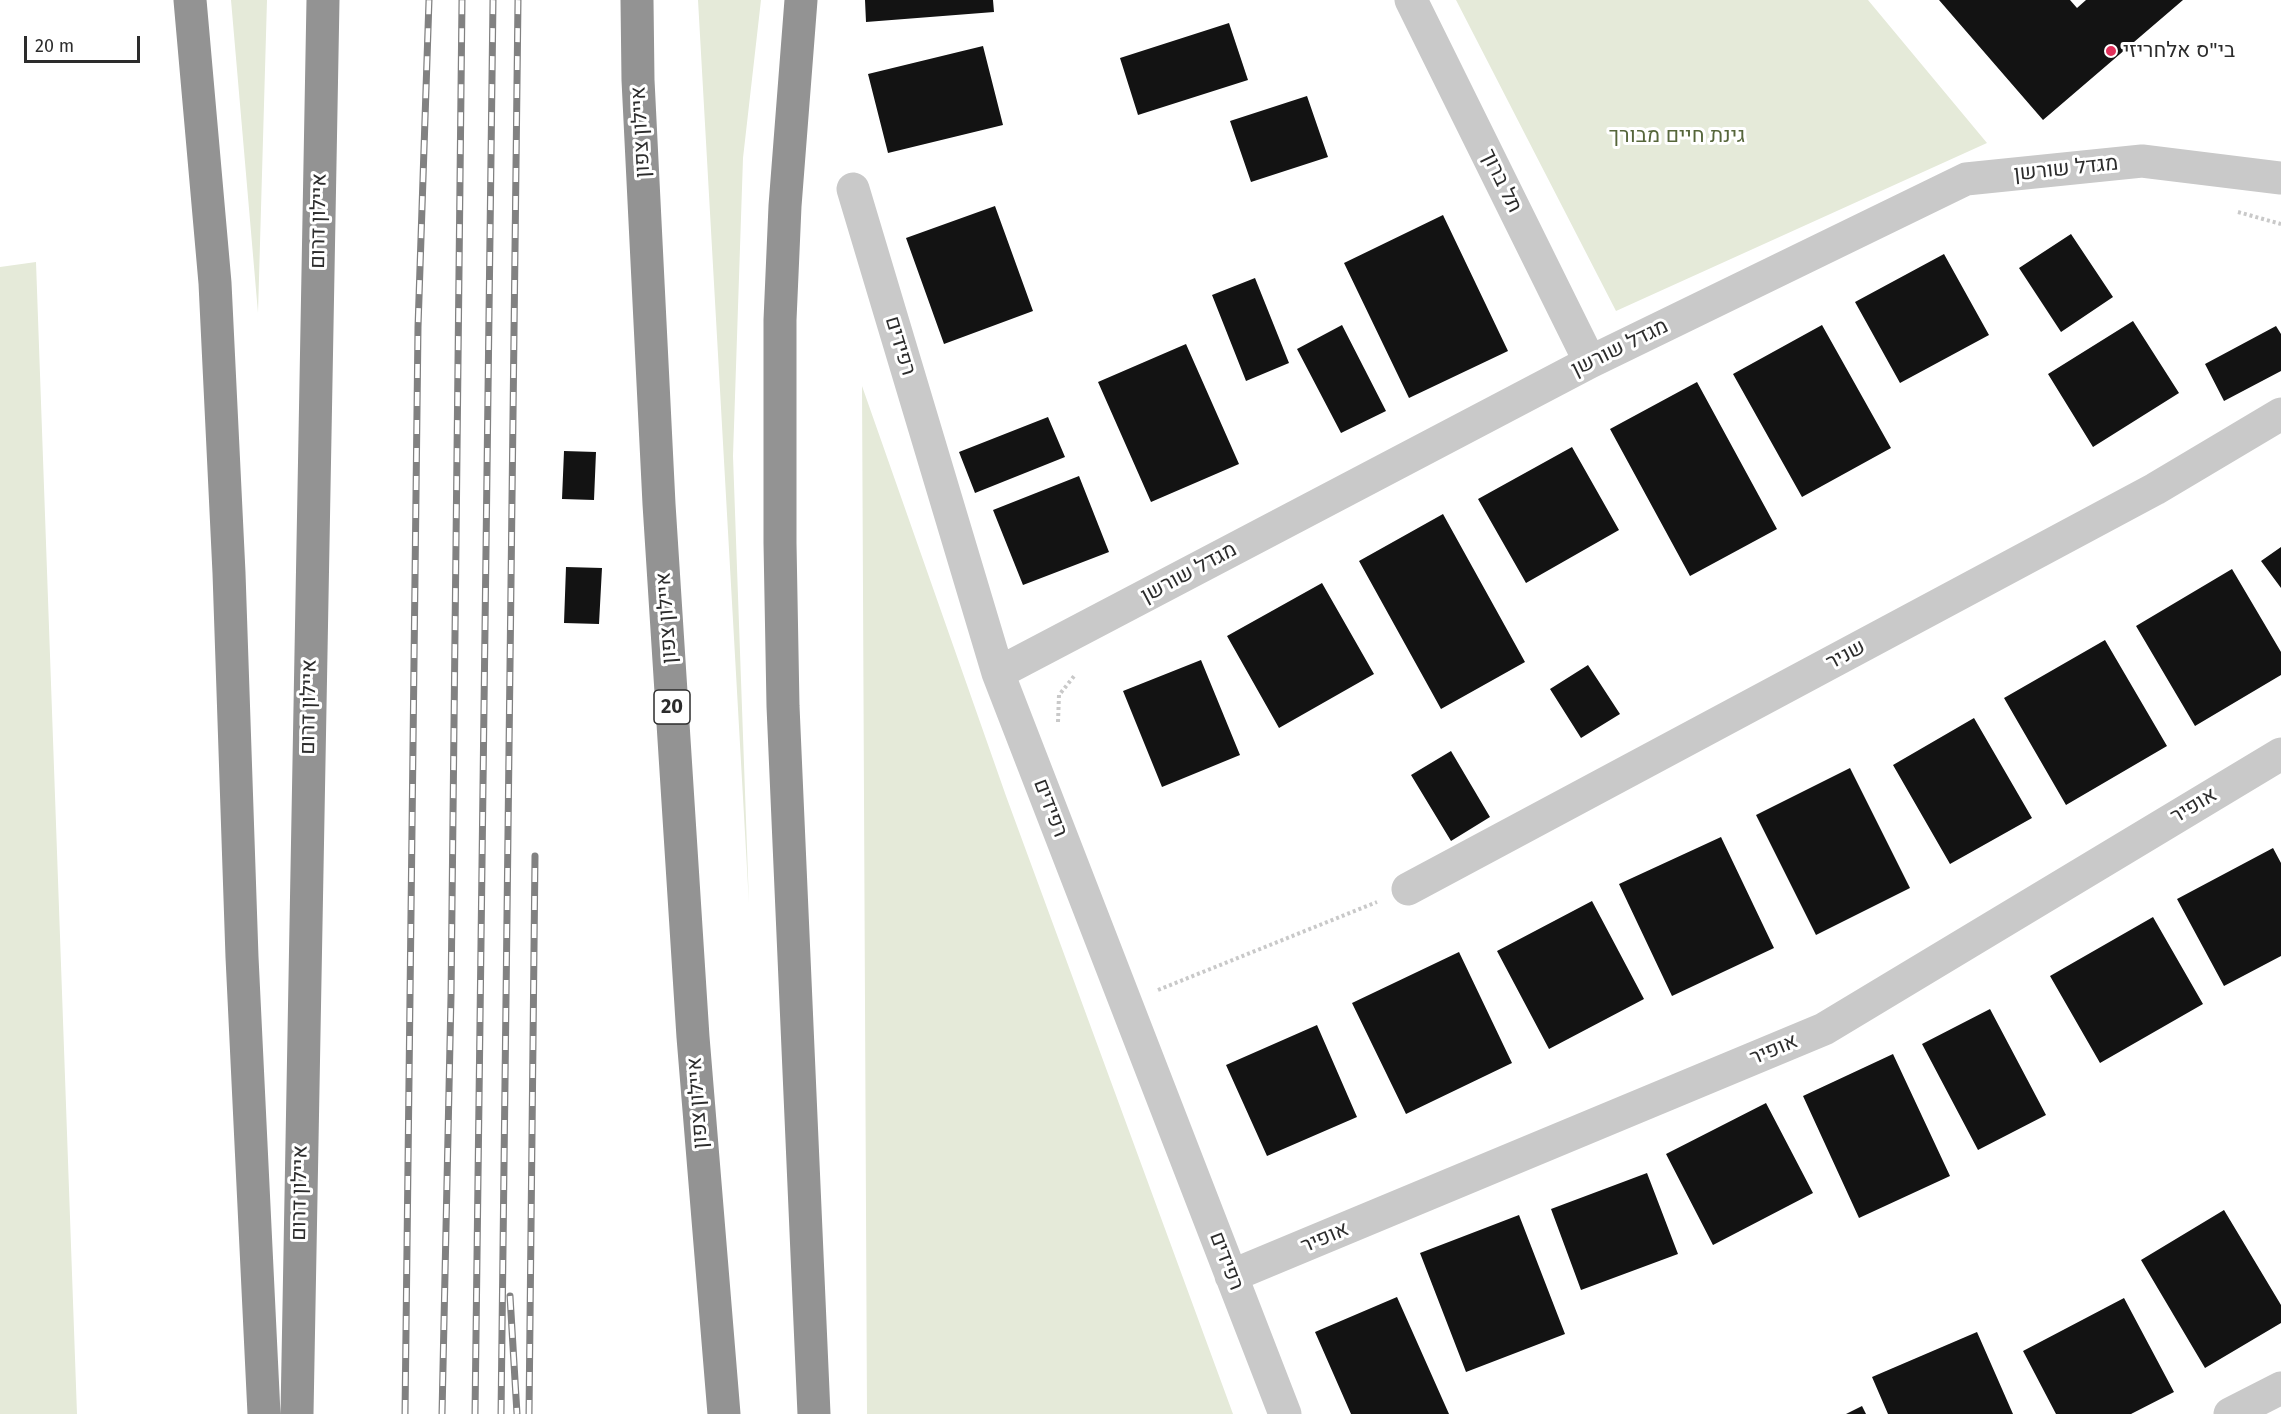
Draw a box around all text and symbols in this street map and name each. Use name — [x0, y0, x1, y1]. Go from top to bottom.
scale bar — [27, 24, 142, 62]
text: 20 m — [35, 35, 74, 57]
place label: בי"ס אלחריזי — [2123, 38, 2235, 64]
marker: בי"ס אלחריזי — [2104, 44, 2118, 58]
street label: איילון צפון — [626, 86, 656, 178]
park label: גינת חיים מבורך — [1609, 123, 1745, 149]
street label: תל ברוך — [1475, 145, 1527, 217]
street label: מגדל שורשן — [2013, 151, 2119, 187]
street label: איילון דרום — [306, 173, 332, 269]
street label: רפידים — [879, 313, 921, 379]
street label: מגדל שורשן — [1567, 314, 1673, 382]
street label: מגדל שורשן — [1137, 537, 1241, 609]
street label: איילון צפון — [651, 571, 683, 665]
street label: שניר — [1822, 634, 1870, 676]
street label: איילון דרום — [296, 659, 322, 755]
road number: 20 — [654, 690, 690, 724]
street label: רפידים — [1027, 775, 1073, 841]
street label: אופיר — [2166, 782, 2222, 830]
street label: אופיר — [1746, 1029, 1802, 1071]
street label: איילון צפון — [682, 1056, 714, 1150]
street label: איילון דרום — [287, 1145, 313, 1241]
street label: אופיר — [1297, 1217, 1353, 1259]
street label: רפידים — [1203, 1228, 1249, 1294]

